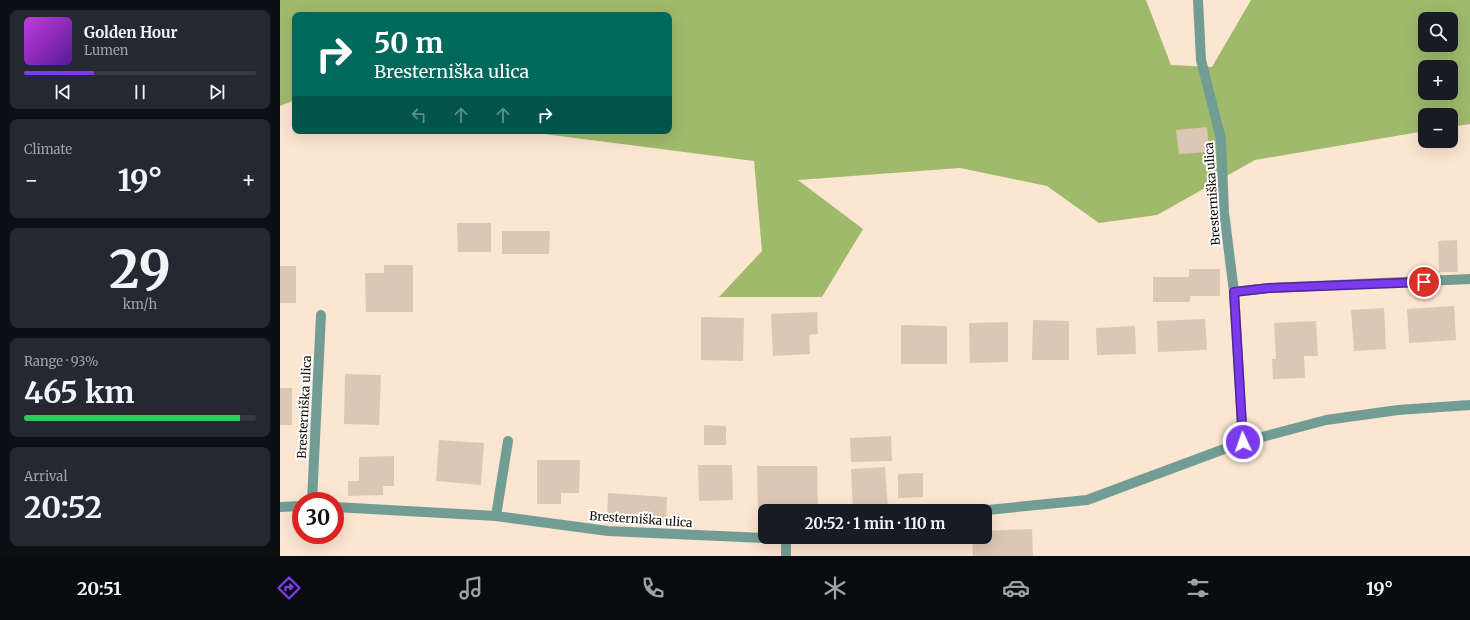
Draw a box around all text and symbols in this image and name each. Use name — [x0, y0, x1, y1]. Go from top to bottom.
map controls — [1418, 12, 1458, 148]
button: search — [1418, 12, 1458, 52]
text: Golden Hour — [84, 23, 178, 42]
text: 50 m — [374, 25, 443, 61]
icon: right — [308, 28, 360, 80]
text: Lumen — [84, 42, 128, 59]
text: Bresterniška ulica — [374, 60, 529, 83]
button: + — [1418, 60, 1458, 100]
icon: previous — [52, 81, 74, 103]
icon: pause — [129, 81, 151, 103]
icon: next — [206, 81, 228, 103]
icon: left — [408, 104, 430, 126]
icon: ahead — [450, 104, 472, 126]
icon: ahead — [492, 104, 514, 126]
icon: right — [534, 104, 556, 126]
button: − — [1418, 108, 1458, 148]
text: Climate — [24, 141, 72, 158]
street label: Bresterniška ulica — [1201, 141, 1223, 246]
text: 19° — [118, 161, 163, 199]
text: − — [24, 166, 39, 194]
text: + — [241, 166, 256, 194]
text: 29 — [109, 237, 171, 302]
pin — [1407, 265, 1441, 299]
icon: arrive — [1413, 271, 1435, 293]
text: km/h — [123, 296, 157, 313]
text: Range · 93% — [24, 353, 98, 370]
street label: Bresterniška ulica — [294, 354, 314, 459]
text: 465 km — [24, 373, 135, 411]
position arrow — [1222, 421, 1264, 463]
text: Arrival — [24, 468, 67, 485]
text: 20:52 — [24, 488, 102, 526]
speed limit sign: 30 — [292, 492, 344, 544]
street label: Bresterniška ulica — [589, 508, 694, 530]
text: 20:52 · 1 min · 110 m — [805, 514, 945, 533]
icon: directions — [275, 574, 303, 602]
icon: music — [457, 574, 485, 602]
icon: phone — [639, 574, 667, 602]
icon: climate — [821, 574, 849, 602]
icon: car — [1002, 574, 1030, 602]
icon: filters — [1184, 574, 1212, 602]
text: 20:51 — [77, 577, 121, 600]
text: 19° — [1366, 577, 1393, 600]

